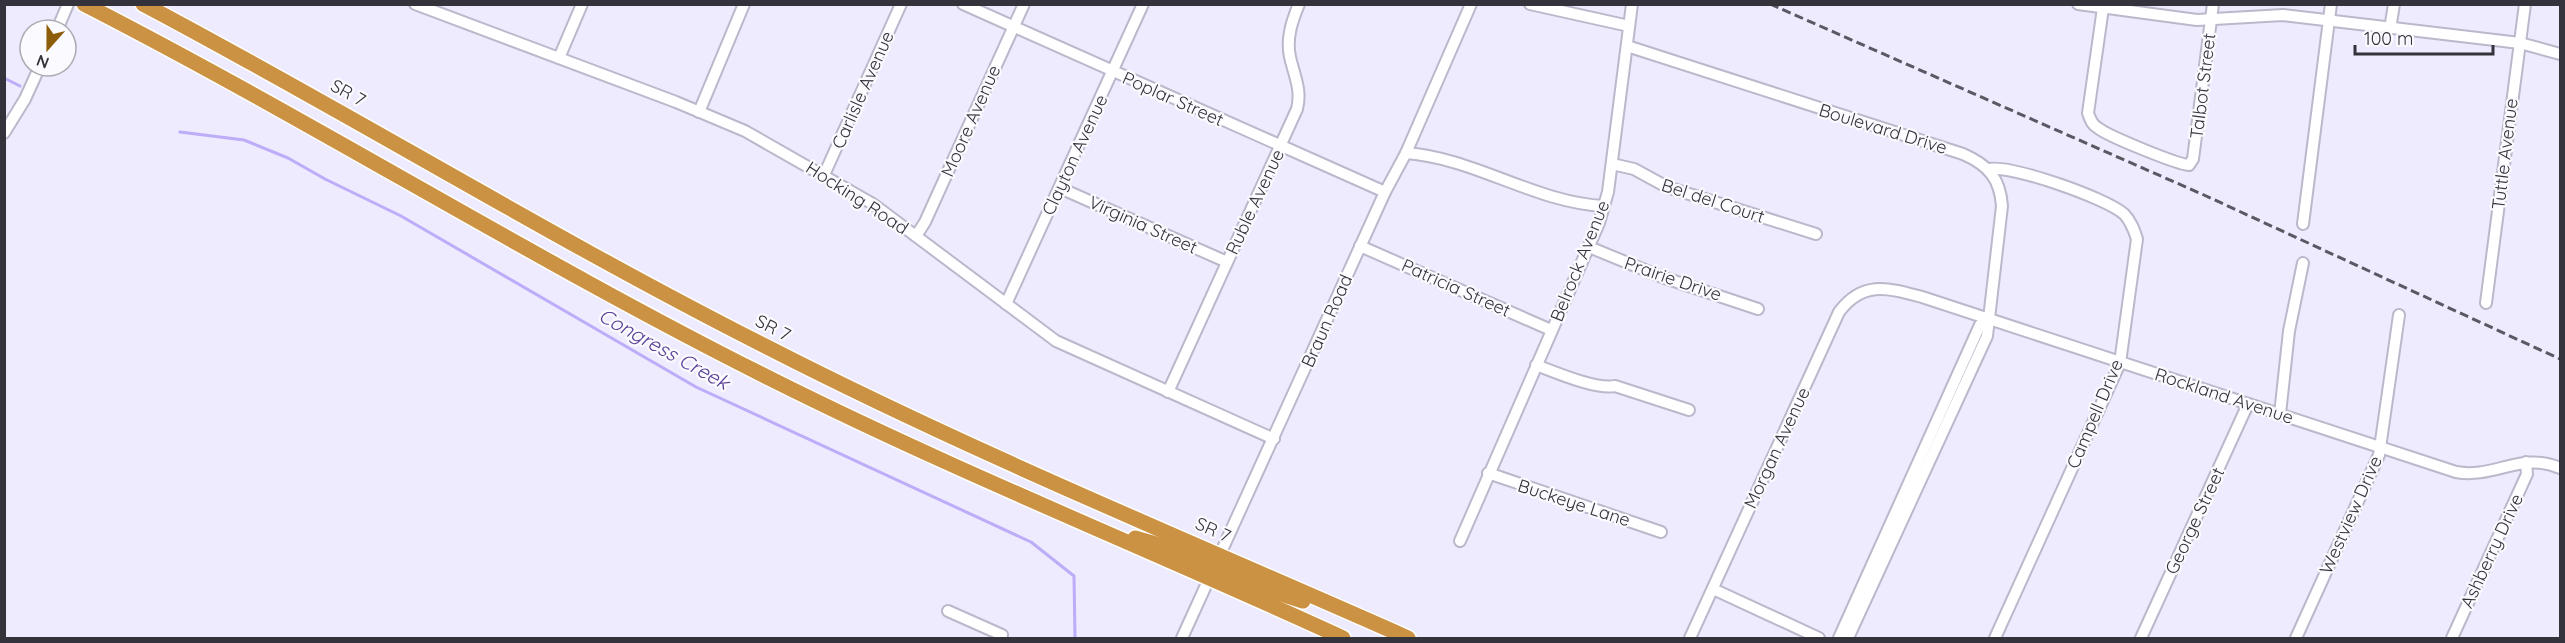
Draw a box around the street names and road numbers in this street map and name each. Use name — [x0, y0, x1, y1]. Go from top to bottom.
street label: Carlisle Avenue — [826, 27, 899, 152]
street label: Talbot Street — [2185, 32, 2220, 140]
street label: Moore Avenue — [936, 61, 1005, 180]
street label: Poplar Street — [1119, 66, 1227, 131]
street label: SR 7 — [327, 74, 370, 111]
street label: Clayton Avenue — [1036, 91, 1113, 219]
street label: Tuttle Avenue — [2486, 97, 2523, 211]
street label: Boulevard Drive — [1816, 98, 1950, 159]
street label: Ruble Avenue — [1220, 145, 1289, 258]
street label: Hocking Road — [802, 156, 913, 239]
street label: Bel del Court — [1659, 173, 1768, 228]
street label: Virginia Street — [1085, 190, 1201, 259]
street label: Belrock Avenue — [1545, 197, 1614, 325]
street label: Prairie Drive — [1621, 251, 1725, 306]
street label: Patricia Street — [1398, 253, 1514, 322]
street label: Braun Road — [1296, 271, 1357, 371]
street label: SR 7 — [752, 309, 795, 346]
street label: Campell Drive — [2061, 356, 2128, 472]
street label: Rockland Avenue — [2152, 362, 2296, 429]
street label: Morgan Avenue — [1738, 383, 1815, 512]
street label: Westview Drive — [2314, 452, 2387, 578]
street label: George Street — [2160, 464, 2229, 578]
street label: Buckeye Lane — [1515, 474, 1633, 532]
street label: Ashberry Drive — [2455, 490, 2528, 612]
street label: SR 7 — [1192, 512, 1234, 547]

